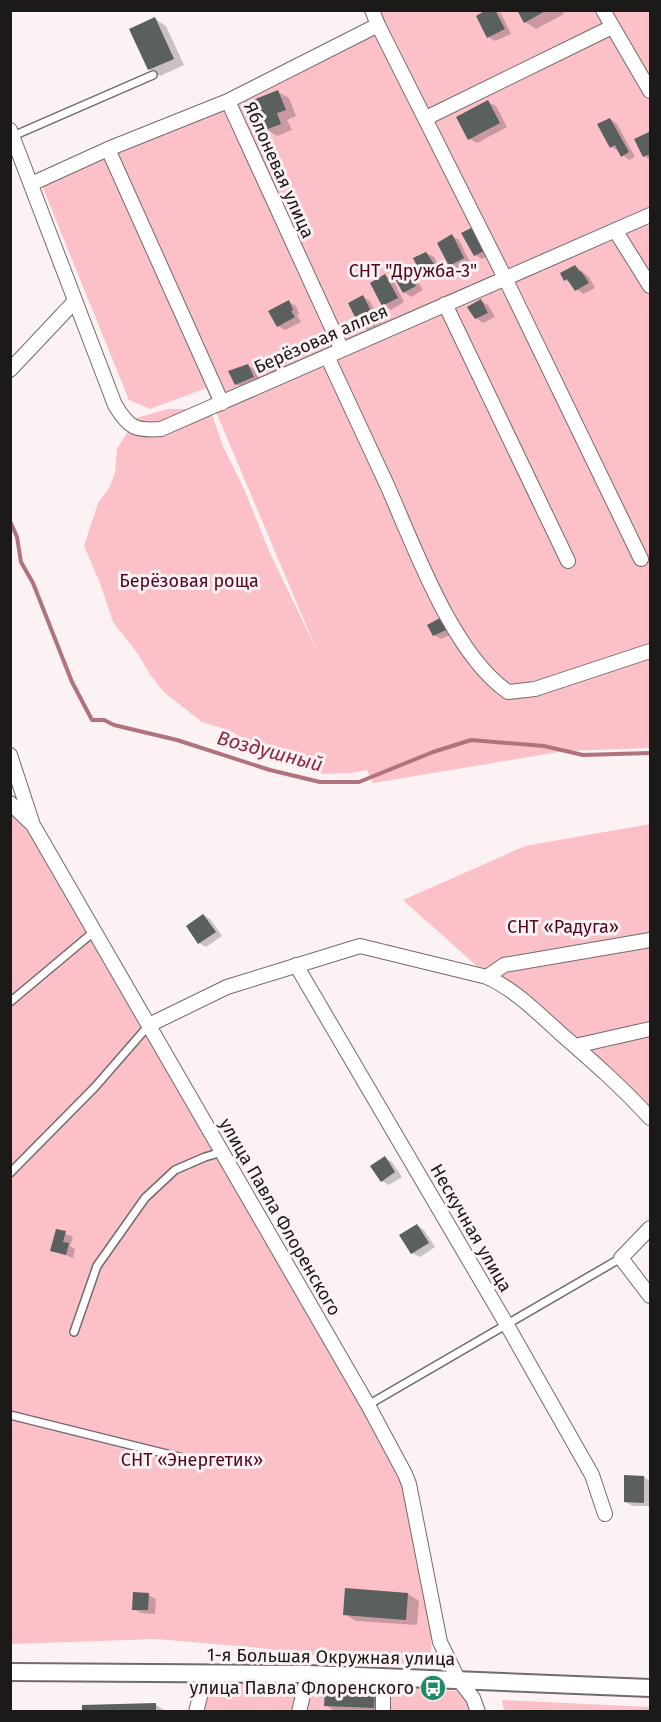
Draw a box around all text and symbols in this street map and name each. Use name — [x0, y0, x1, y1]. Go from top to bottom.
street label: Яблоневая улица — [239, 98, 319, 242]
park label: СНТ "Дружба-3" — [349, 260, 477, 282]
street label: Берёзовая аллея — [251, 300, 391, 378]
park label: Берёзовая роща — [119, 570, 259, 592]
water label: Воздушный — [214, 725, 326, 777]
park label: СНТ «Радуга» — [507, 916, 619, 938]
street label: улица Павла Флоренского — [214, 1114, 346, 1320]
street label: Нескучная улица — [425, 1160, 517, 1296]
park label: СНТ «Энергетик» — [121, 1449, 263, 1471]
street label: 1-я Большая Окружная улица — [207, 1644, 455, 1670]
bus stop icon: улица Павла Флоренского — [418, 1673, 448, 1703]
place label: улица Павла Флоренского — [190, 1677, 414, 1699]

